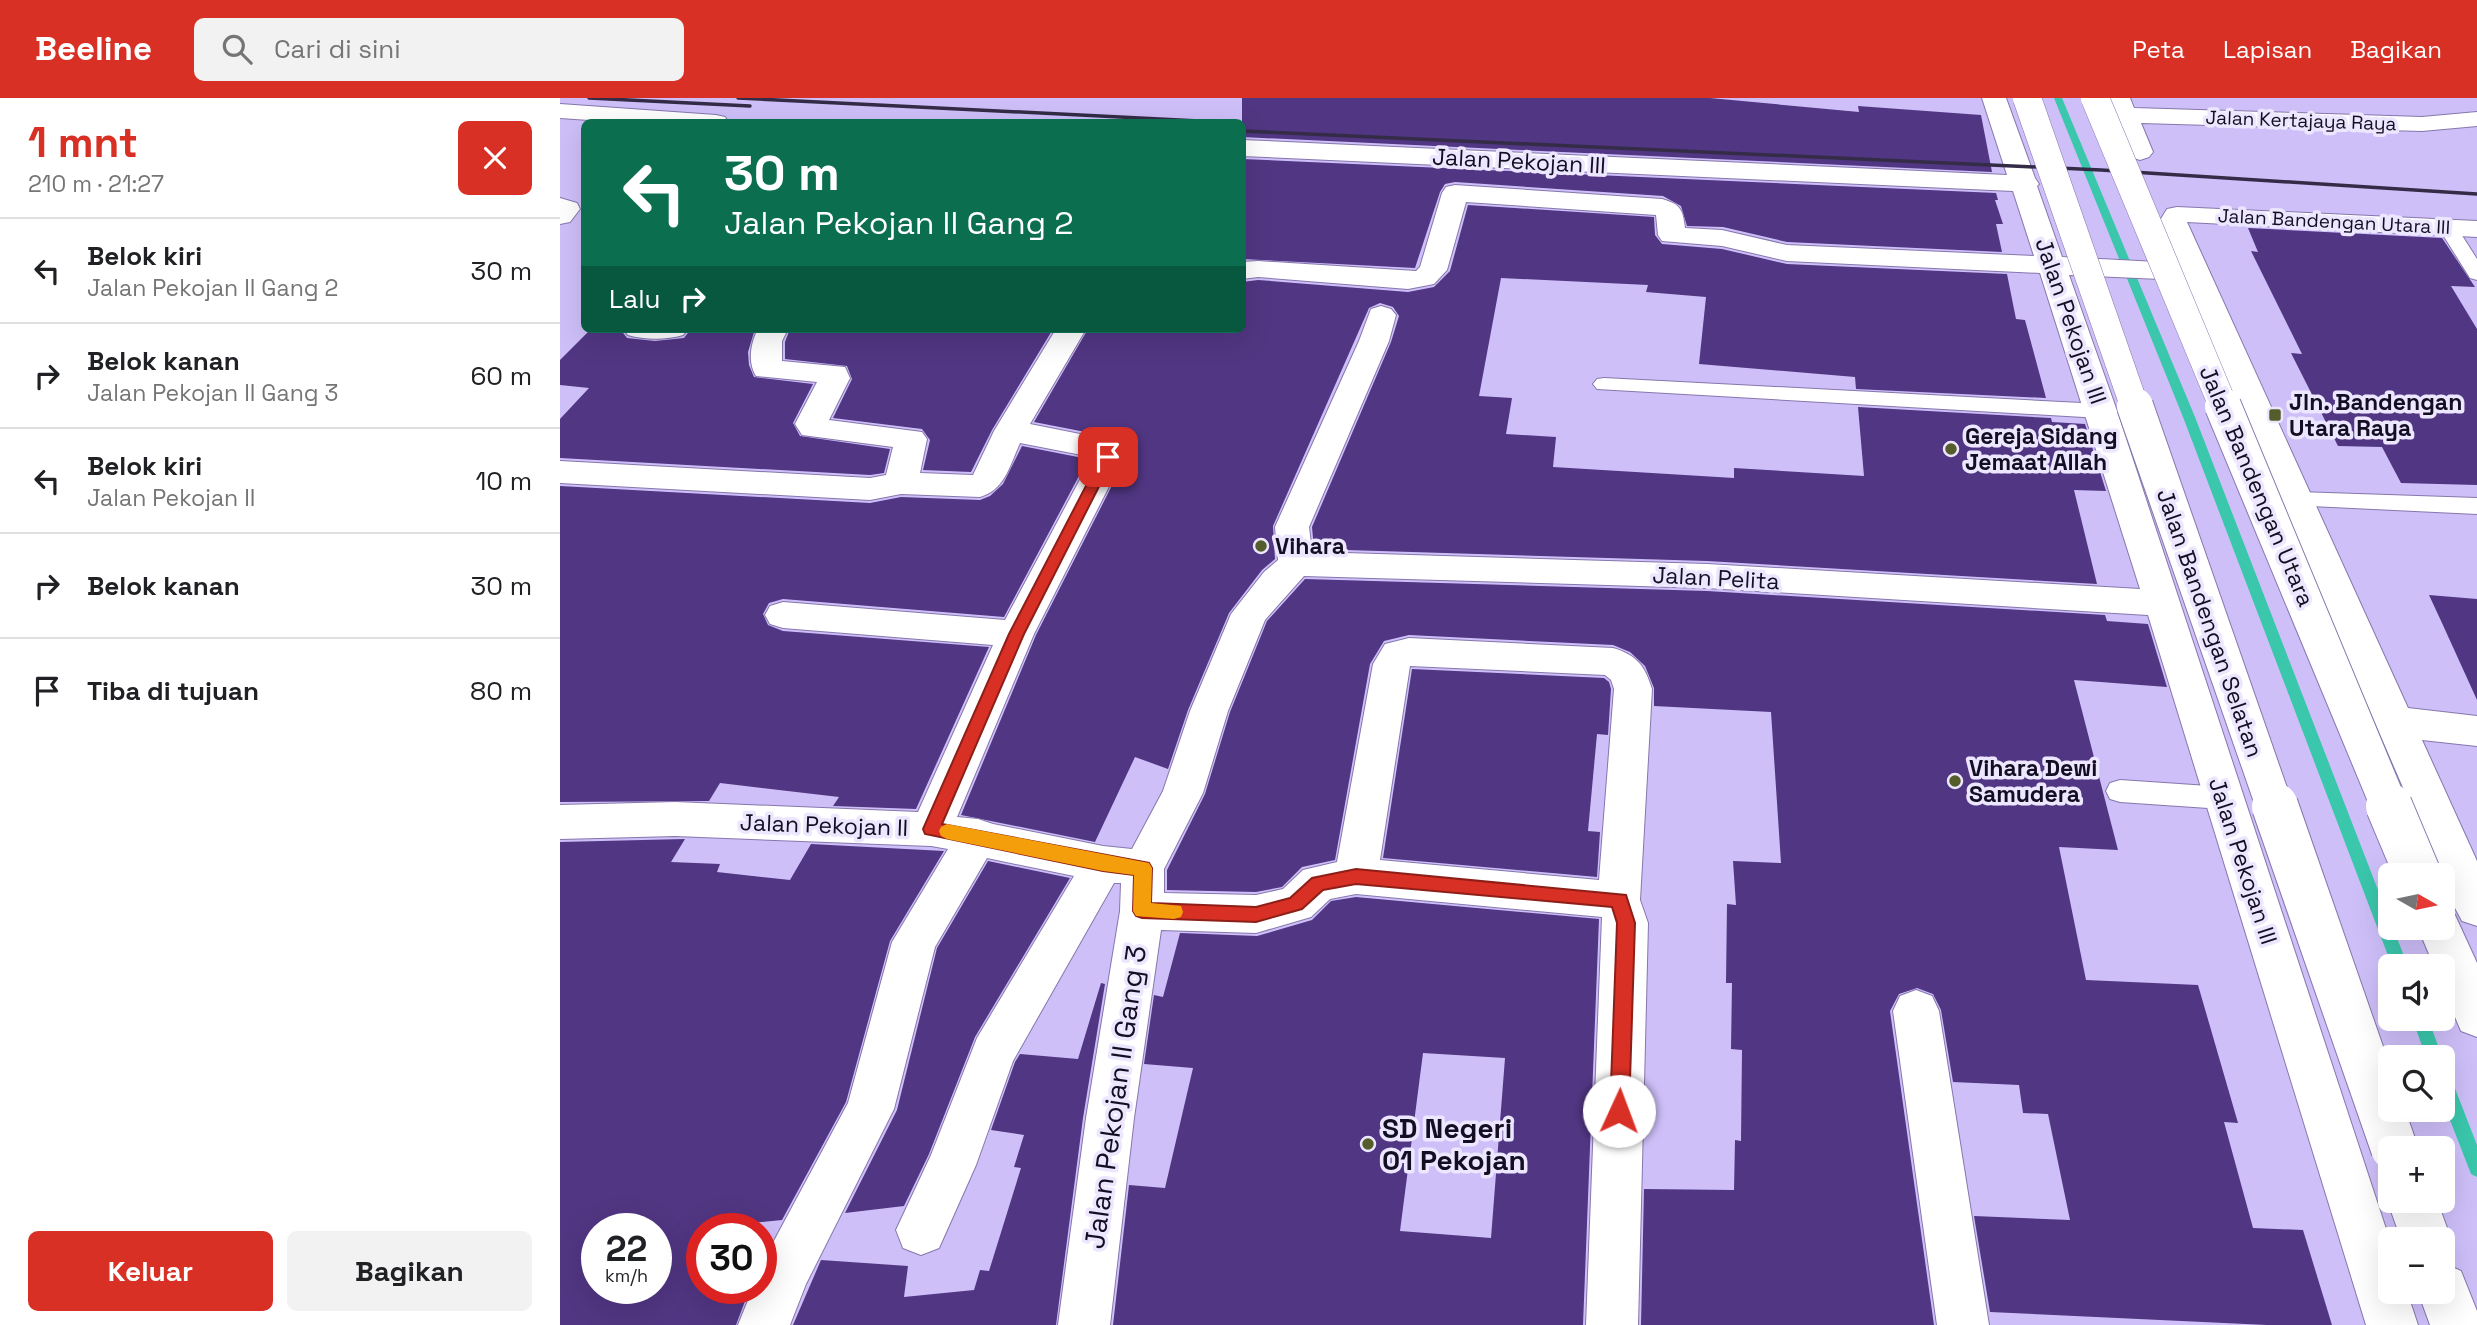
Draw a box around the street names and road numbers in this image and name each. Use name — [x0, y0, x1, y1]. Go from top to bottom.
street label: Jalan Kertajaya Raya — [2205, 105, 2397, 136]
street label: Jalan Pekojan III — [1431, 141, 1607, 181]
street label: Jalan Bandengan Utara III — [2217, 203, 2451, 240]
street label: Jalan Pekojan III — [2028, 234, 2114, 408]
street label: Jalan Bandengan Utara — [2193, 361, 2321, 611]
street label: Jalan Bandengan Selatan — [2150, 485, 2270, 761]
street label: Jalan Pelita — [1652, 560, 1780, 596]
street label: Jalan Pekojan III — [2202, 774, 2284, 948]
street label: Jalan Pekojan II — [739, 807, 909, 843]
street label: Jalan Pekojan II Gang 3 — [1076, 943, 1154, 1251]

